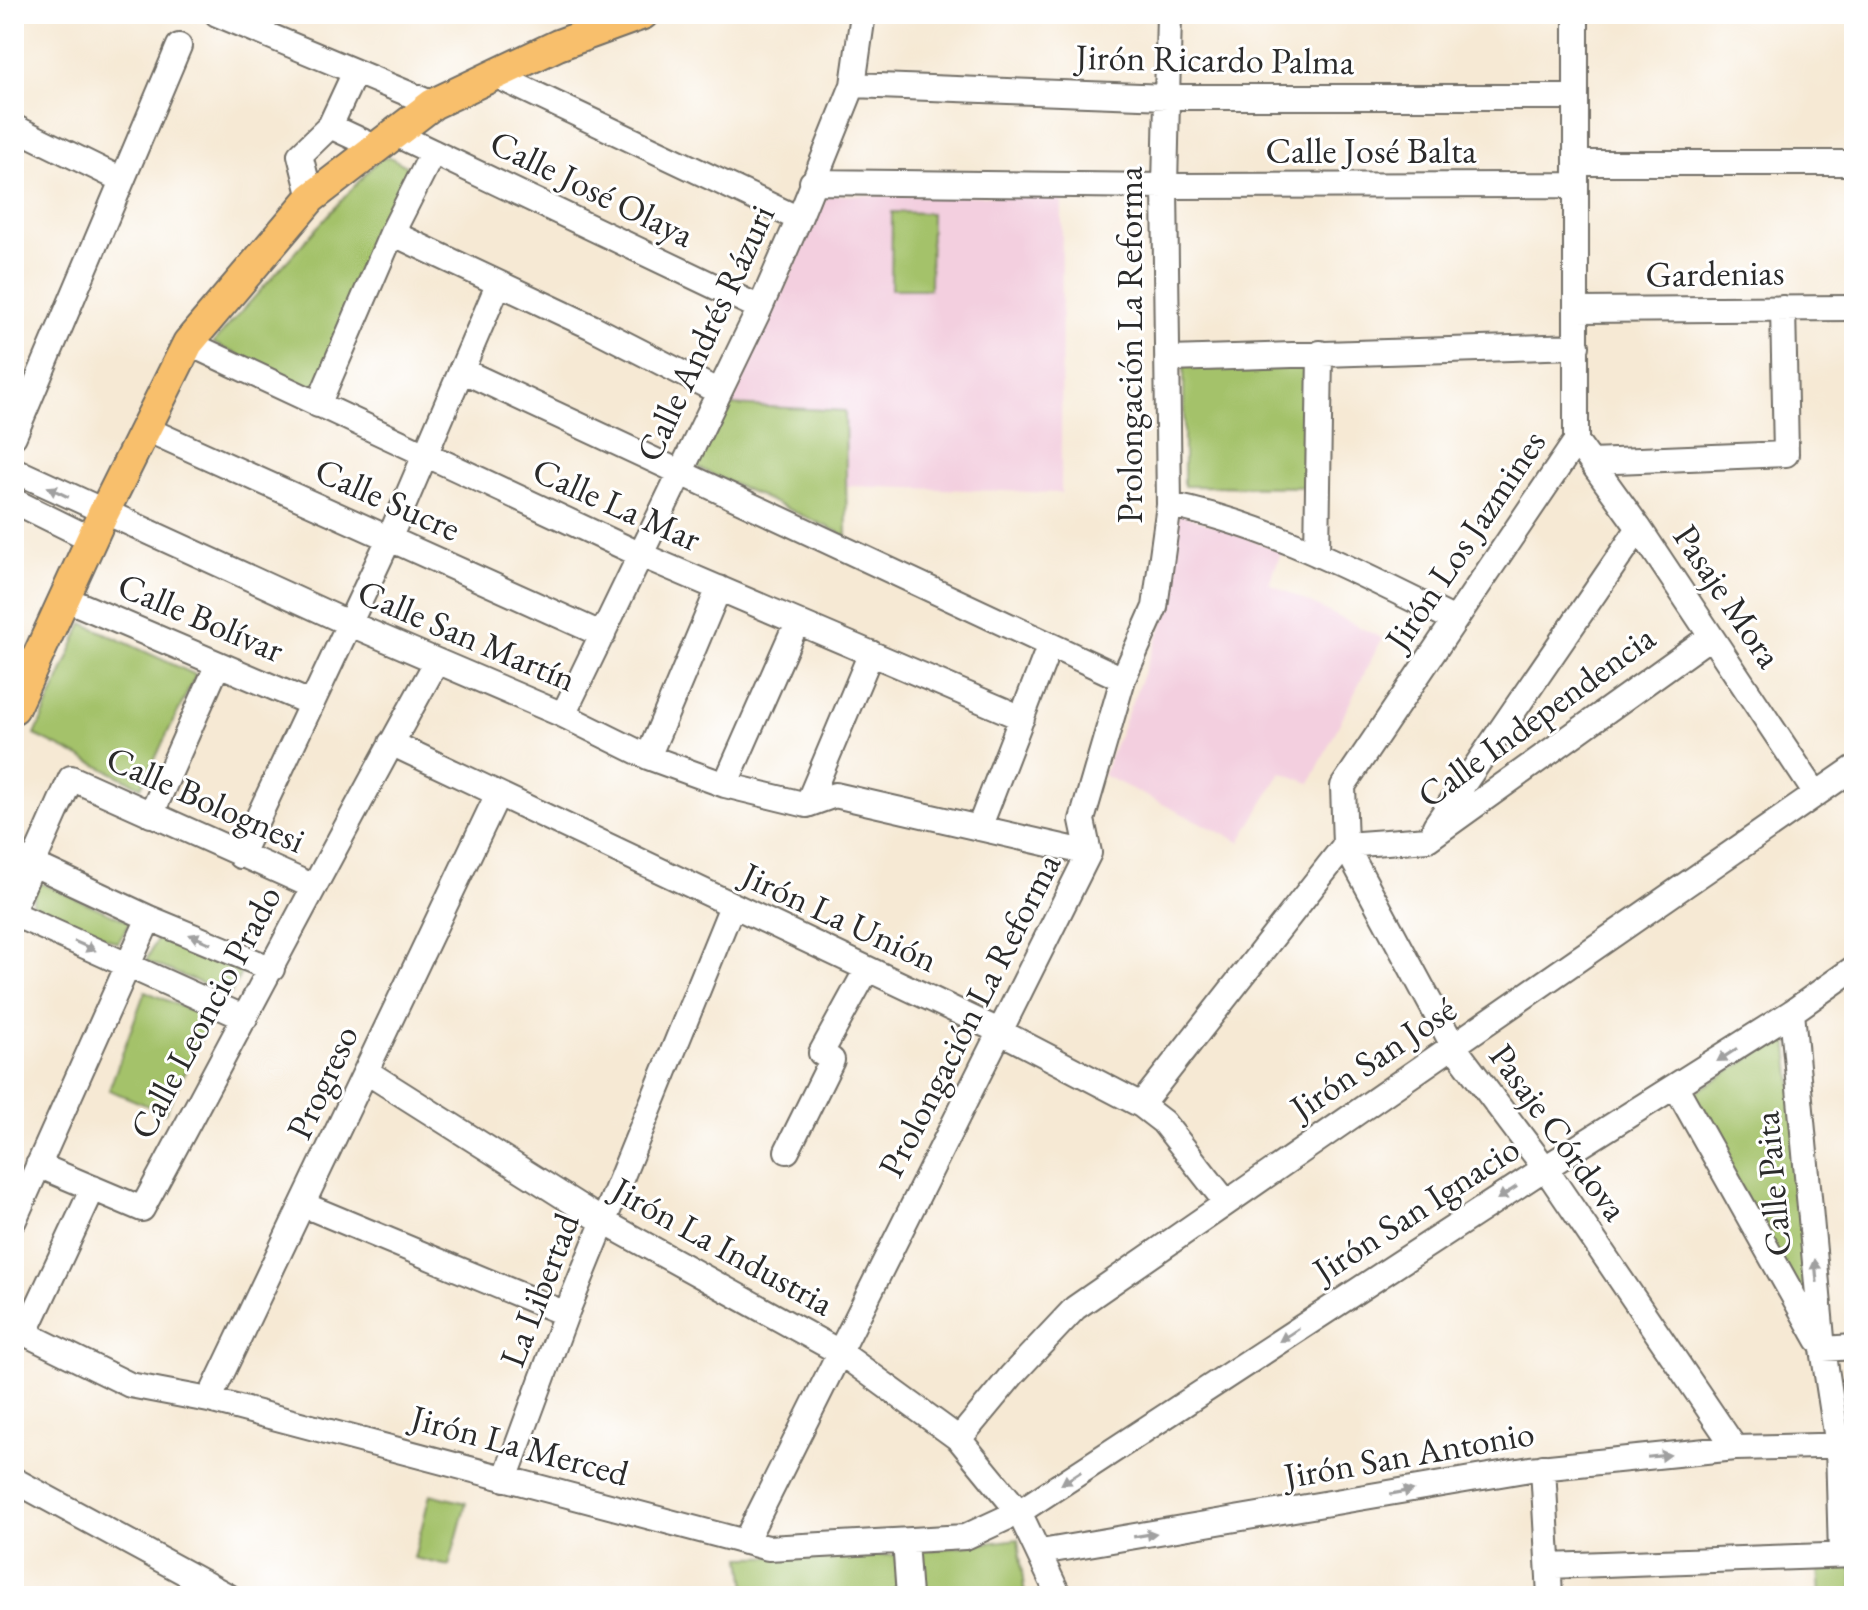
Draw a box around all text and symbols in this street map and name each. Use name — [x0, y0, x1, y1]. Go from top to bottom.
street label: Jirón Ricardo Palma — [1072, 33, 1355, 85]
street label: Calle José Olaya — [482, 118, 702, 258]
street label: Calle José Balta — [1265, 127, 1477, 174]
street label: Prolongación La Reforma — [1106, 166, 1153, 524]
street label: Calle Andrés Rázuri — [625, 197, 785, 469]
street label: Gardenias — [1645, 248, 1785, 298]
street label: Jirón Los Jazmines — [1372, 421, 1556, 662]
street label: Calle Sucre — [308, 446, 468, 552]
street label: Calle La Mar — [526, 446, 708, 562]
one-way arrow — [47, 485, 70, 499]
street label: Pasaje Mora — [1663, 515, 1794, 677]
street label: Calle Bolívar — [111, 561, 291, 673]
street label: Calle San Martín — [351, 568, 583, 702]
street label: Calle Independencia — [1408, 614, 1665, 818]
street label: Calle Bolognesi — [99, 734, 313, 864]
street label: Prolongación La Reforma — [867, 845, 1071, 1185]
street label: Jirón La Unión — [732, 850, 946, 983]
street label: Calle Leoncio Prado — [118, 877, 292, 1147]
one-way arrow — [188, 933, 212, 946]
one-way arrow — [73, 939, 97, 953]
street label: Jirón San José — [1279, 985, 1465, 1132]
street label: Progreso — [275, 1017, 369, 1147]
street label: Pasaje Córdova — [1479, 1034, 1639, 1230]
one-way arrow — [1716, 1047, 1738, 1061]
street label: Calle Paita — [1742, 1109, 1802, 1258]
street label: Jirón San Ignacio — [1301, 1125, 1528, 1295]
street label: Jirón La Industria — [601, 1164, 843, 1327]
one-way arrow — [1496, 1185, 1517, 1200]
street label: La Libertad — [488, 1206, 590, 1374]
one-way arrow — [1810, 1258, 1823, 1283]
one-way arrow — [1278, 1328, 1300, 1342]
street label: Jirón La Merced — [403, 1393, 635, 1497]
street label: Jirón San Antonio — [1277, 1409, 1538, 1500]
one-way arrow — [1647, 1449, 1672, 1462]
one-way arrow — [1061, 1470, 1082, 1485]
one-way arrow — [1390, 1485, 1415, 1497]
one-way arrow — [1133, 1528, 1158, 1541]

